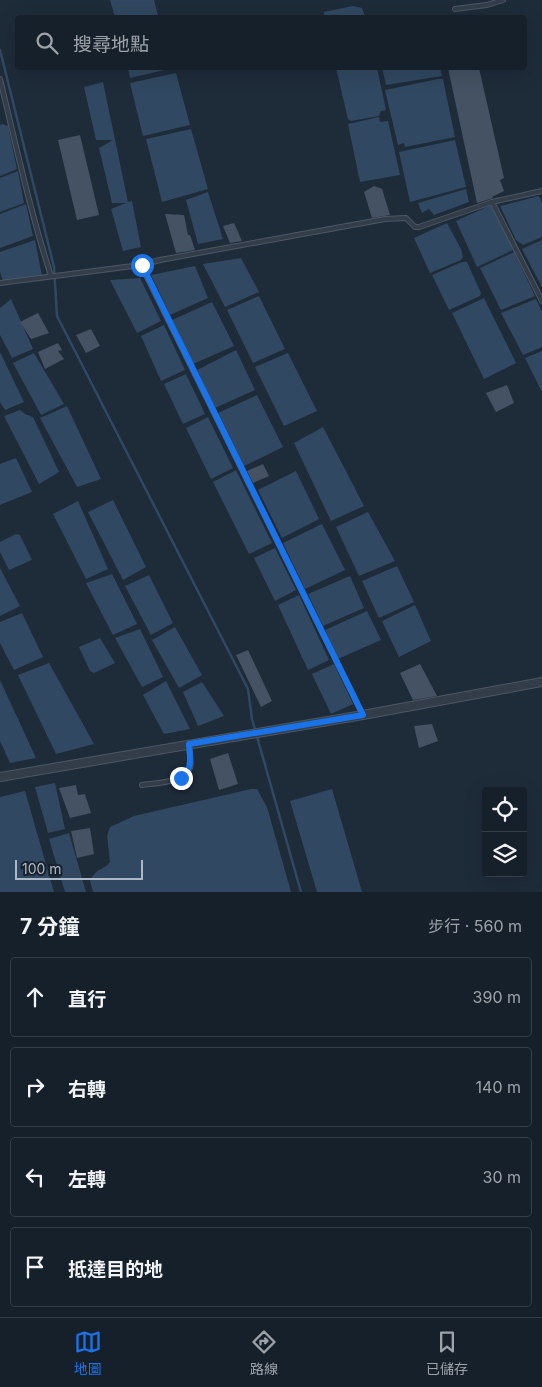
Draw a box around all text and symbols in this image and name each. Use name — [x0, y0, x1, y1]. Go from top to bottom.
search box — [15, 15, 527, 70]
icon: search — [33, 29, 61, 57]
text: 搜尋地點 — [73, 33, 149, 56]
route start — [131, 254, 154, 277]
route end — [170, 767, 193, 790]
map controls — [482, 787, 527, 877]
button: locate — [482, 787, 527, 832]
button: layers — [482, 832, 527, 877]
scale bar — [15, 857, 142, 880]
text: 100 m — [22, 860, 62, 877]
text: 7 分鐘 — [20, 914, 79, 939]
text: 步行 · 560 m — [428, 916, 522, 936]
icon: ahead — [21, 983, 49, 1011]
text: 390 m — [473, 987, 521, 1007]
text: 直行 — [68, 988, 106, 1011]
icon: right — [21, 1073, 49, 1101]
text: 140 m — [476, 1077, 521, 1097]
text: 右轉 — [68, 1078, 106, 1101]
icon: left — [21, 1163, 49, 1191]
text: 30 m — [483, 1167, 521, 1187]
text: 左轉 — [68, 1168, 106, 1191]
icon: arrive — [21, 1253, 49, 1281]
text: 抵達目的地 — [68, 1258, 163, 1281]
tab: 地圖 — [74, 1328, 102, 1378]
tab: 路線 — [250, 1328, 278, 1378]
tab: 已儲存 — [426, 1328, 468, 1378]

